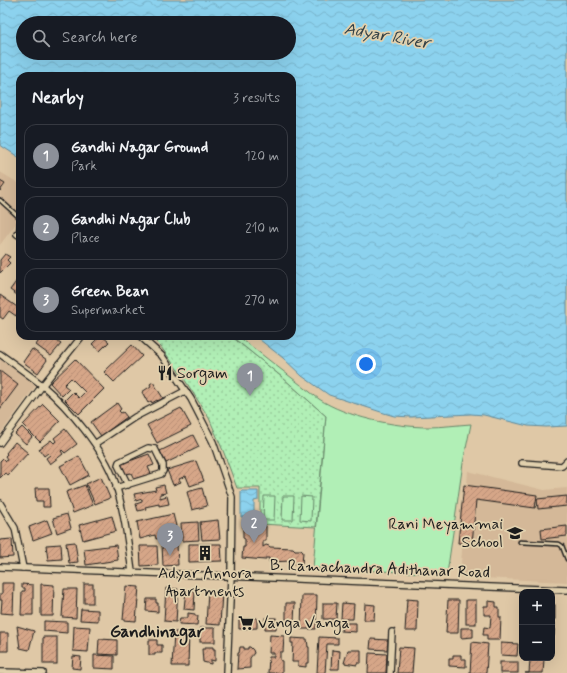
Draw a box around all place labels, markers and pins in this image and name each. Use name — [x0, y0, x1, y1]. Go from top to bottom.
place label: Sorgam — [177, 363, 228, 385]
pin: 1 — [237, 363, 263, 396]
restaurant icon: Sorgam — [156, 364, 174, 382]
pin: 2 — [241, 510, 267, 543]
place label: Rani Meyammai School — [388, 514, 503, 553]
pin: 3 — [157, 523, 183, 556]
school or university icon: Rani Meyammai School — [506, 524, 524, 542]
building icon: Adyar Annora Apartments — [196, 544, 214, 562]
place label: Adyar Annora Apartments — [158, 563, 252, 603]
place label: Vanga Vanga — [258, 613, 350, 635]
supermarket icon: Vanga Vanga — [237, 614, 255, 632]

